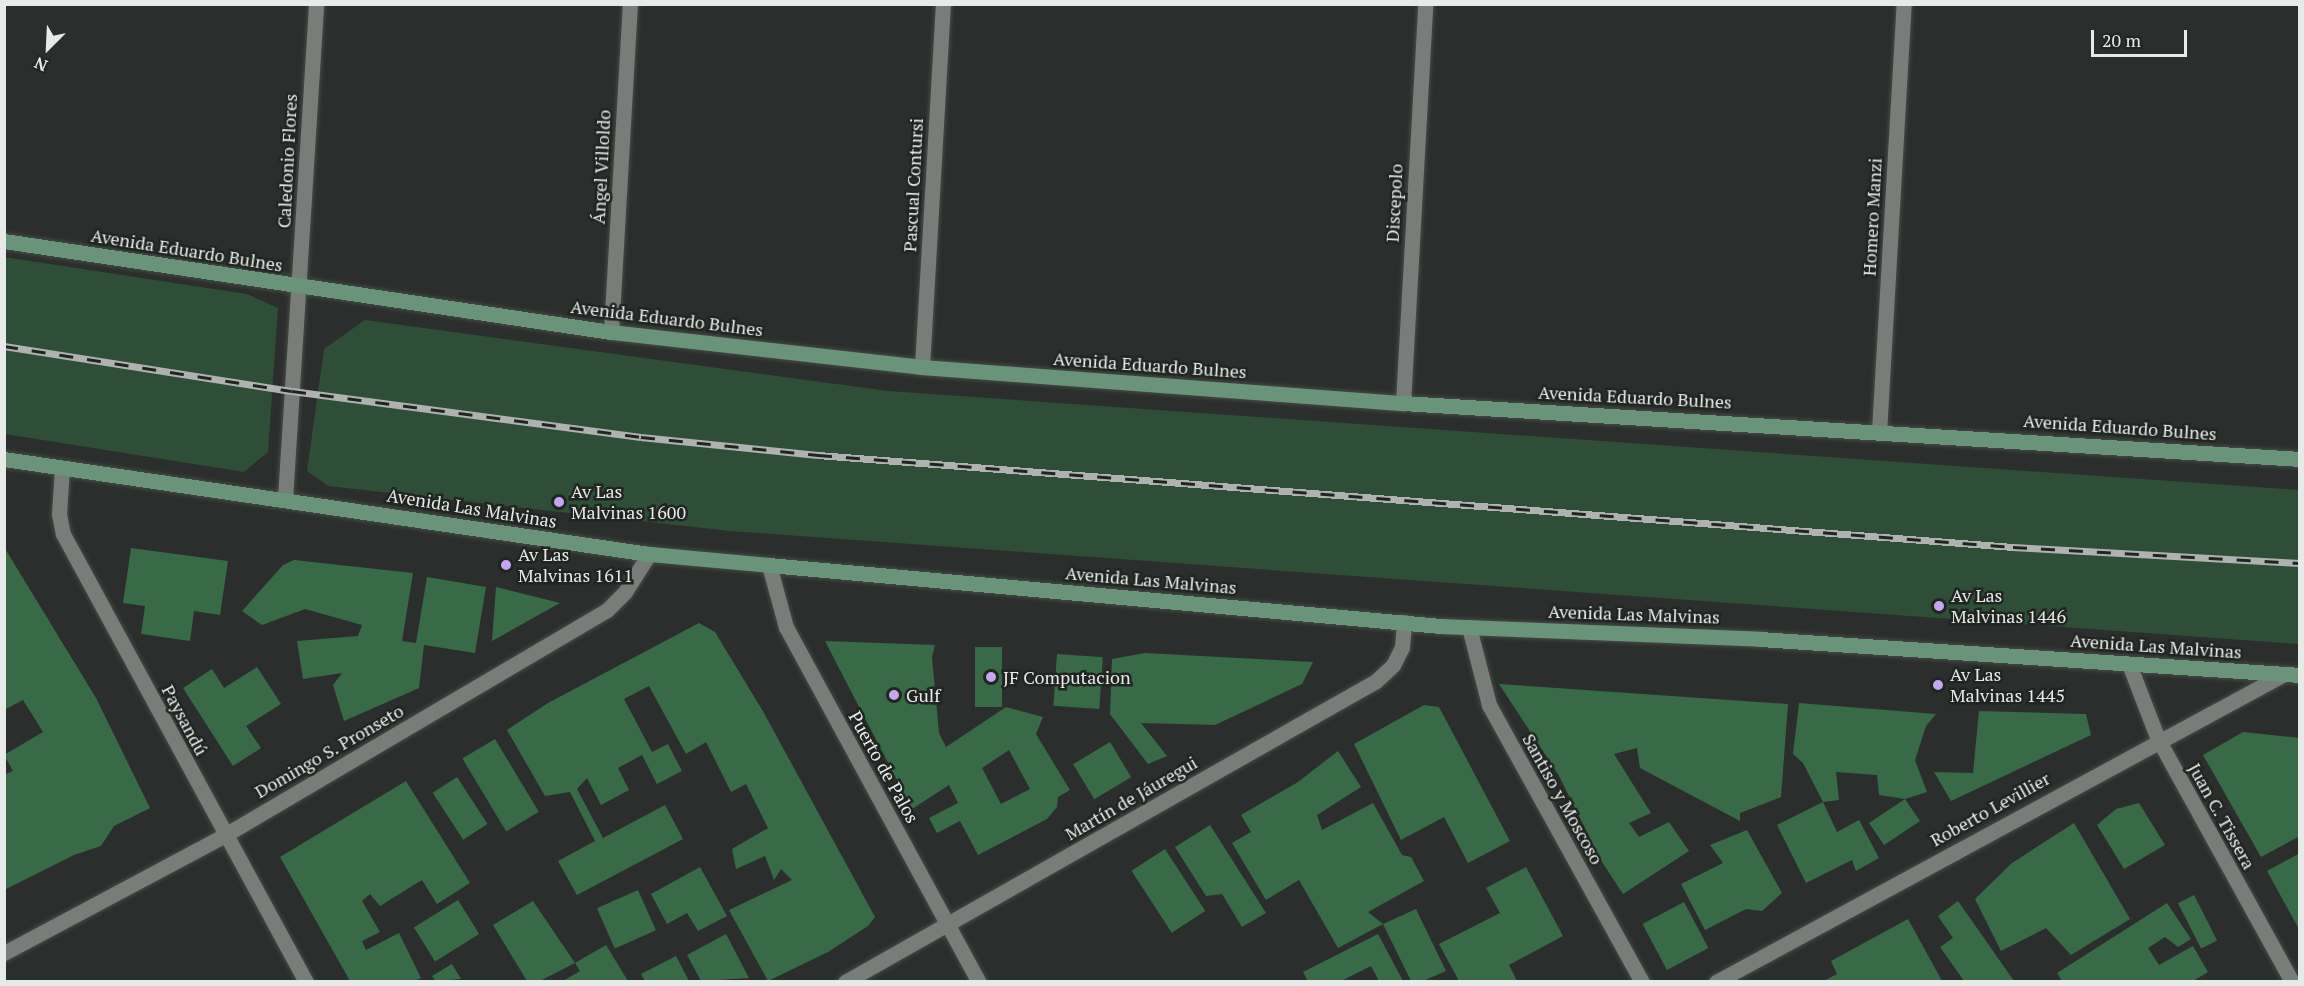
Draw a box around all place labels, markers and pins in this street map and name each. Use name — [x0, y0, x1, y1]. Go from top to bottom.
place label: Av Las Malvinas 1600 — [571, 481, 686, 524]
marker: Av Las Malvinas 1600 — [552, 495, 566, 509]
place label: Av Las Malvinas 1611 — [518, 544, 633, 586]
marker: Av Las Malvinas 1611 — [499, 558, 513, 572]
place label: Av Las Malvinas 1446 — [1951, 585, 2066, 628]
marker: Av Las Malvinas 1446 — [1932, 599, 1946, 613]
place label: Av Las Malvinas 1445 — [1950, 664, 2065, 706]
place label: JF Computacion — [1003, 666, 1131, 688]
marker: JF Computacion — [984, 670, 998, 684]
marker: Av Las Malvinas 1445 — [1931, 678, 1945, 692]
place label: Gulf — [906, 684, 940, 706]
marker: Gulf — [887, 688, 901, 702]

